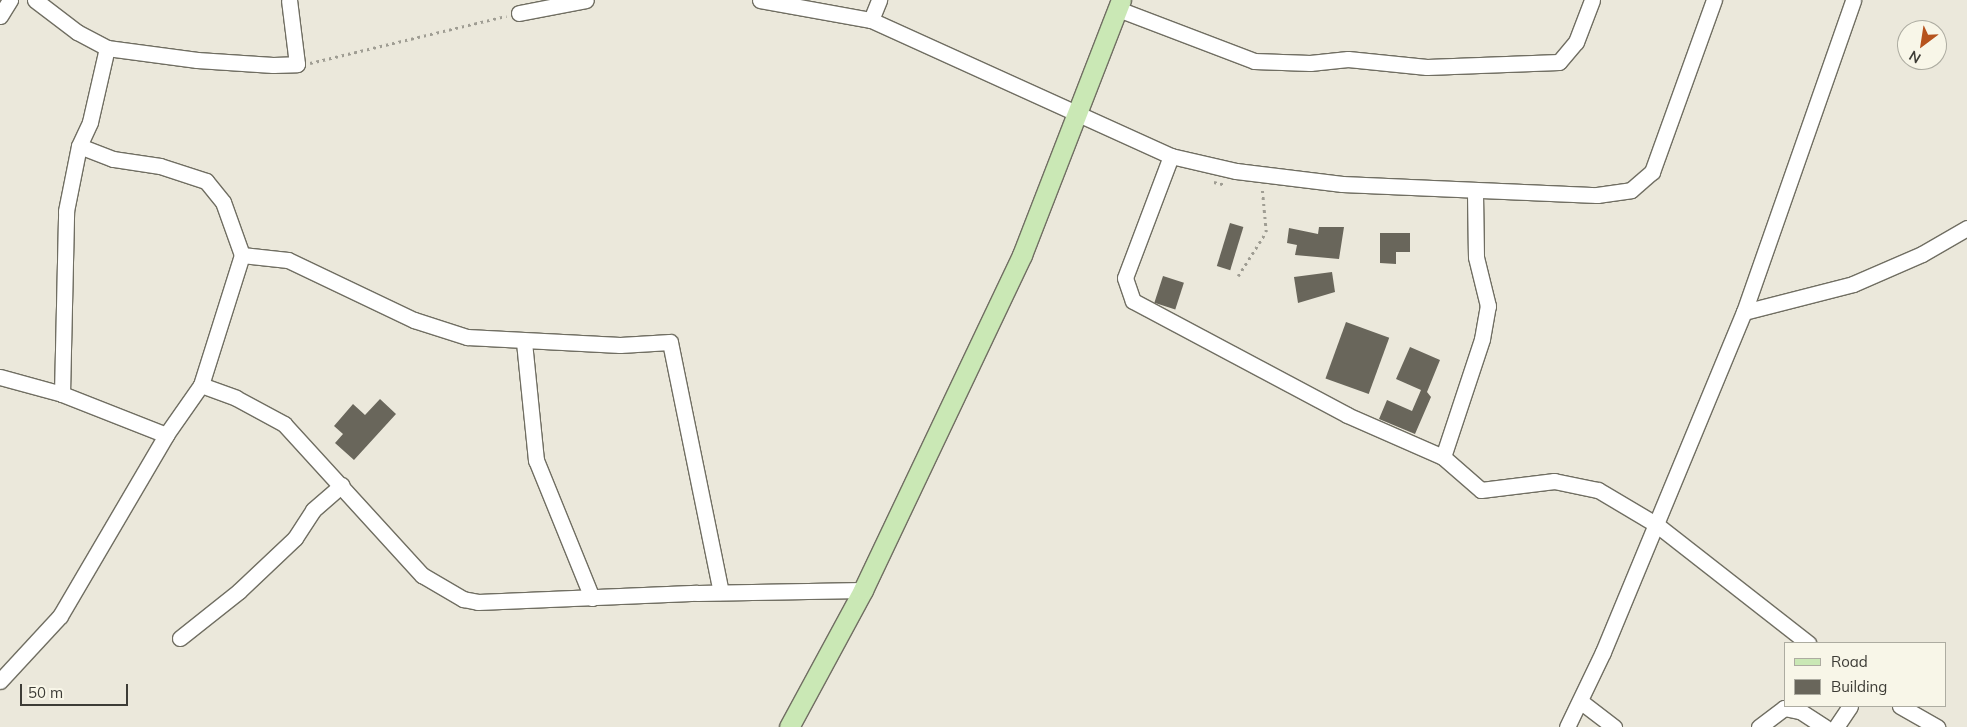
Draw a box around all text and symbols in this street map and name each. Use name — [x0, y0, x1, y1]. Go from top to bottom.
north arrow — [1897, 20, 1947, 70]
text: N — [1906, 47, 1924, 67]
legend — [1784, 642, 1947, 707]
text: Road — [1831, 652, 1868, 671]
scale bar — [22, 674, 130, 706]
text: Building — [1831, 677, 1887, 696]
text: 50 m — [28, 683, 63, 702]

